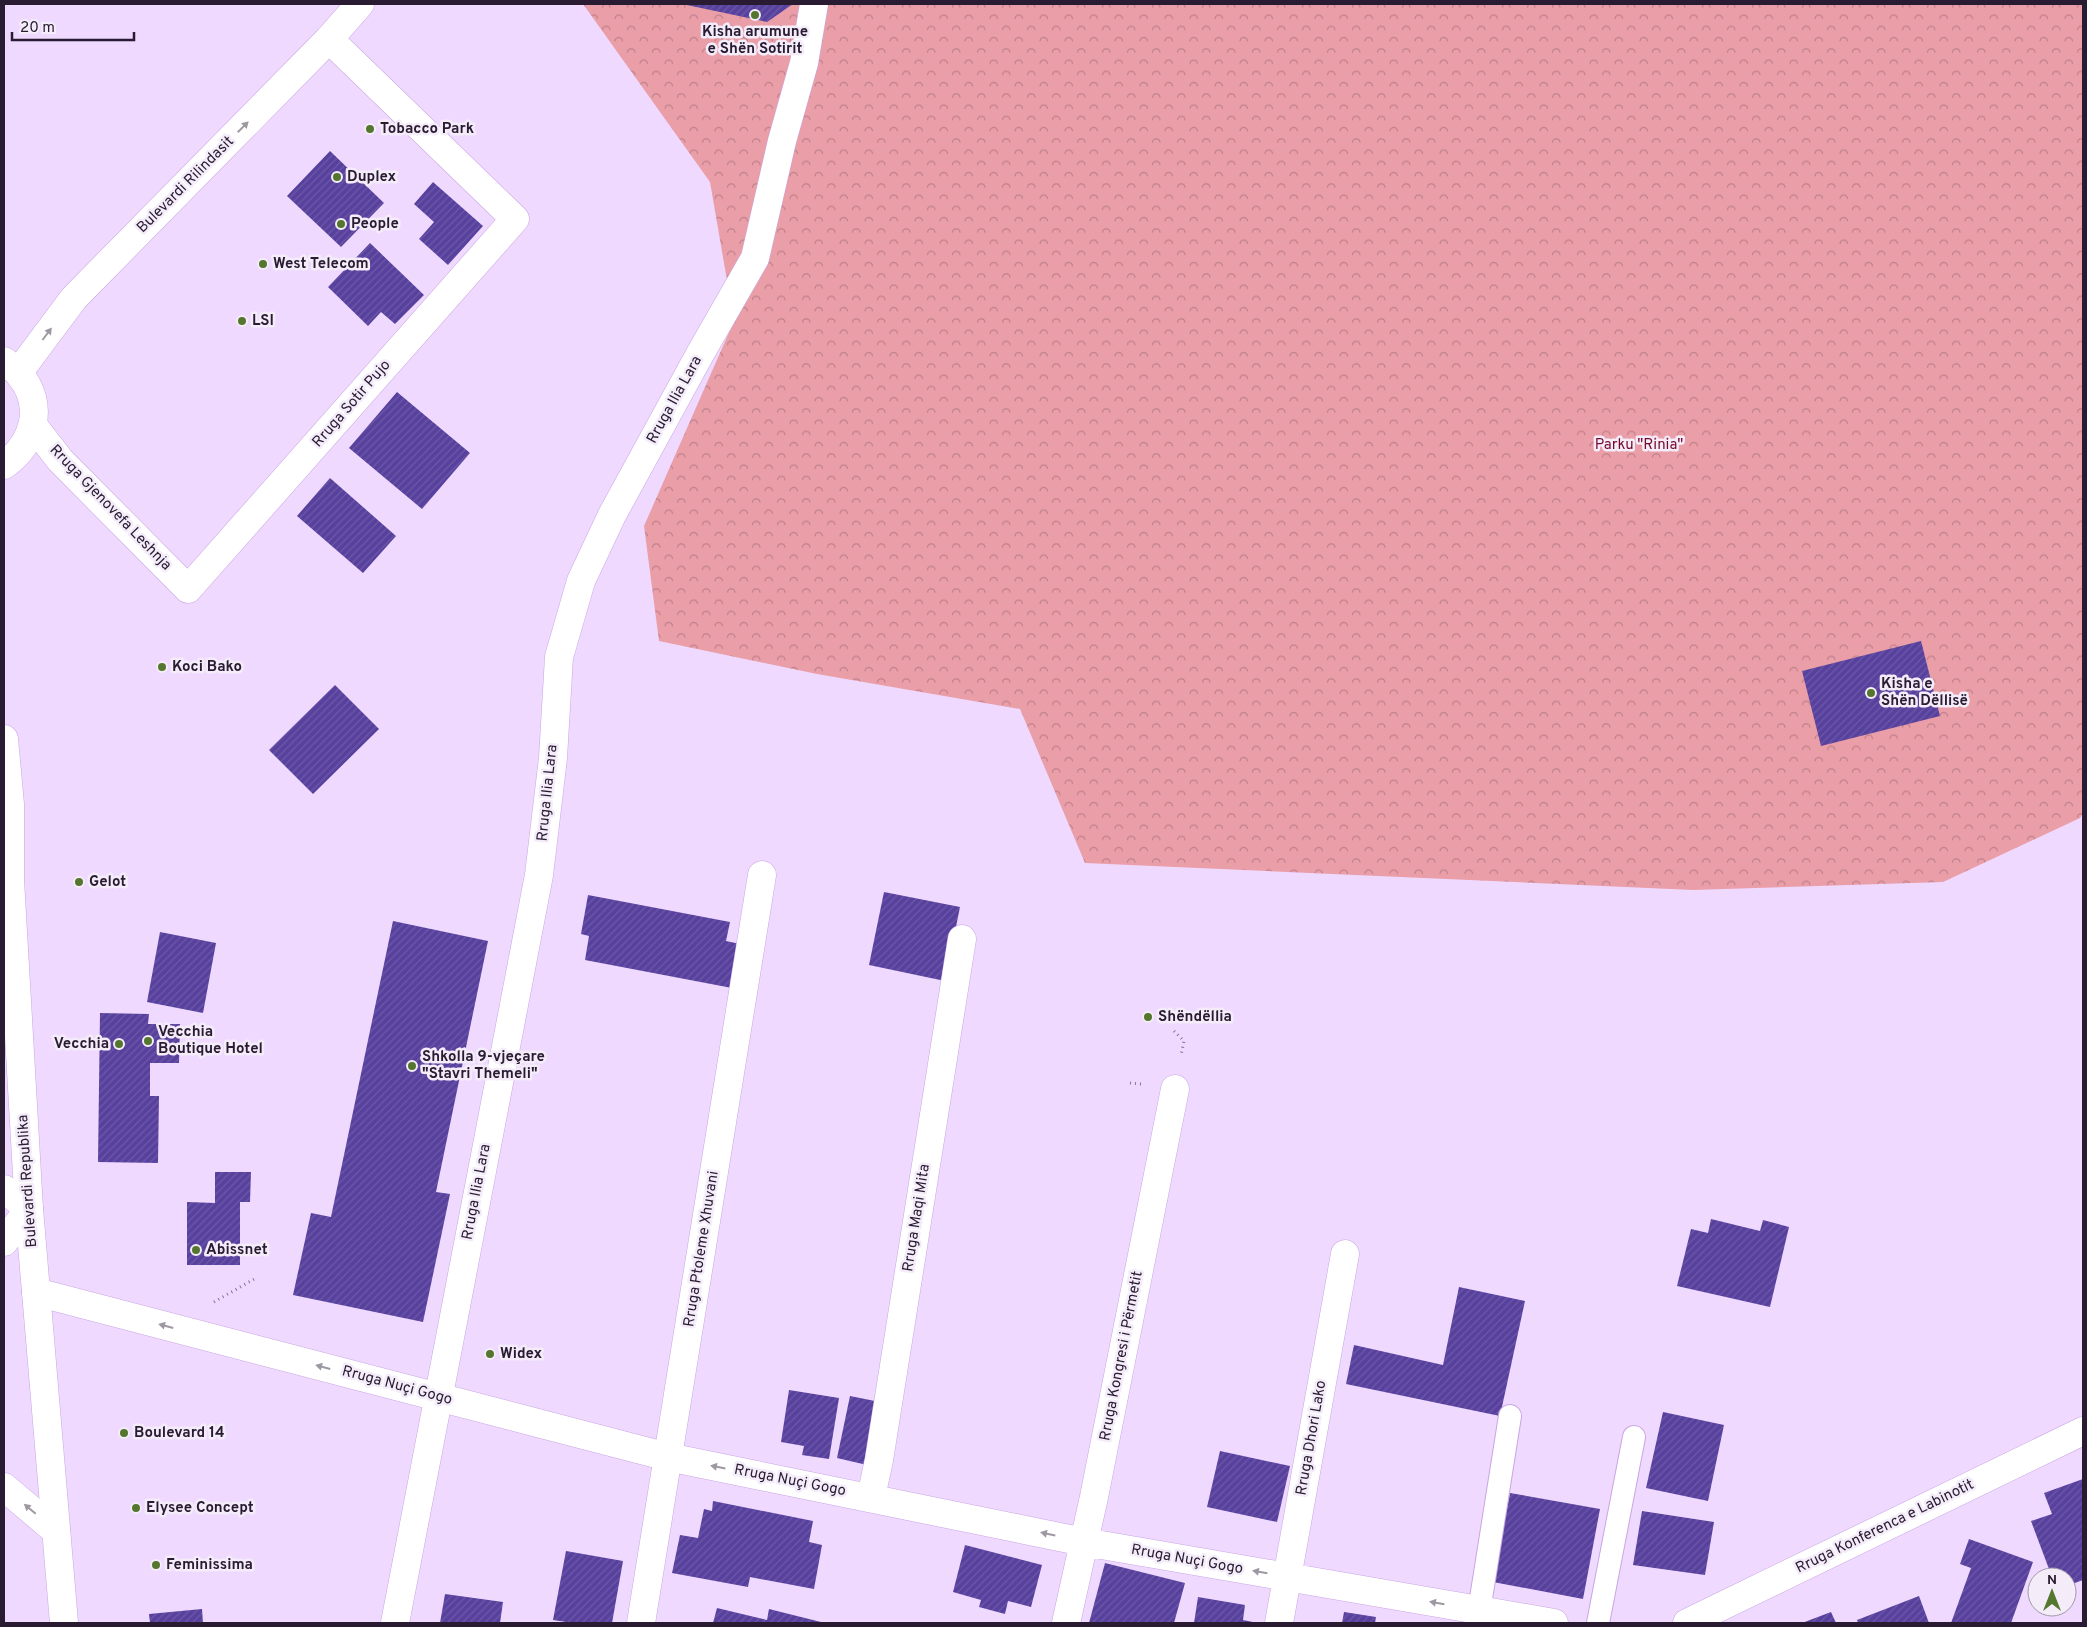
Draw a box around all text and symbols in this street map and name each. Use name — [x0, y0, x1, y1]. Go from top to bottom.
marker: Kisha arumune e Shën Sotirit — [749, 9, 761, 21]
scale bar — [12, 10, 135, 42]
text: 20 m — [20, 19, 55, 38]
place label: Kisha arumune e Shën Sotirit — [702, 23, 808, 59]
place label: Tobacco Park — [380, 120, 474, 139]
one-way arrow — [237, 121, 249, 133]
marker: Tobacco Park — [364, 123, 376, 135]
street label: Bulevardi Rilindasit — [133, 132, 239, 238]
place label: Duplex — [347, 168, 397, 187]
marker: Duplex — [331, 171, 343, 183]
place label: People — [351, 215, 399, 234]
marker: People — [335, 218, 347, 230]
place label: West Telecom — [273, 255, 369, 274]
marker: West Telecom — [257, 258, 269, 270]
place label: LSI — [252, 312, 274, 331]
marker: LSI — [236, 315, 248, 327]
one-way arrow — [42, 328, 53, 341]
street label: Rruga Ilia Lara — [643, 353, 707, 447]
street label: Rruga Sotir Pujo — [309, 356, 395, 452]
park label: Parku "Rinia" — [1595, 436, 1683, 455]
street label: Rruga Gjenovefa Leshnja — [45, 441, 175, 575]
place label: Koci Bako — [172, 658, 242, 677]
marker: Koci Bako — [156, 661, 168, 673]
place label: Kisha e Shën Dëllisë — [1881, 675, 1968, 711]
marker: Kisha e Shën Dëllisë — [1865, 687, 1877, 699]
street label: Rruga Ilia Lara — [533, 744, 563, 842]
place label: Gelot — [89, 873, 126, 892]
marker: Gelot — [73, 876, 85, 888]
place label: Shëndëllia — [1158, 1008, 1232, 1027]
marker: Shëndëllia — [1142, 1011, 1154, 1023]
place label: Vecchia Boutique Hotel — [158, 1023, 263, 1059]
place label: Vecchia — [54, 1035, 109, 1054]
marker: Vecchia Boutique Hotel — [142, 1035, 154, 1047]
marker: Vecchia — [113, 1038, 125, 1050]
place label: Shkolla 9-vjeçare "Stavri Themeli" — [422, 1048, 545, 1084]
marker: Shkolla 9-vjeçare "Stavri Themeli" — [406, 1060, 418, 1072]
street label: Bulevardi Republika — [14, 1114, 42, 1248]
street label: Rruga Ilia Lara — [458, 1142, 496, 1242]
street label: Rruga Maqi Mita — [899, 1163, 935, 1273]
street label: Rruga Ptoleme Xhuvani — [680, 1170, 724, 1328]
place label: Abissnet — [206, 1241, 268, 1260]
marker: Abissnet — [190, 1244, 202, 1256]
street label: Rruga Kongresi i Përmetit — [1096, 1269, 1148, 1443]
one-way arrow — [158, 1322, 174, 1330]
place label: Widex — [500, 1345, 543, 1364]
marker: Widex — [484, 1348, 496, 1360]
street label: Rruga Nuçi Gogo — [340, 1362, 454, 1410]
one-way arrow — [316, 1363, 331, 1371]
street label: Rruga Dhori Lako — [1293, 1379, 1331, 1497]
place label: Boulevard 14 — [134, 1424, 225, 1443]
marker: Boulevard 14 — [118, 1427, 130, 1439]
street label: Rruga Nuçi Gogo — [732, 1461, 848, 1501]
one-way arrow — [710, 1463, 725, 1471]
street label: Rruga Konferenca e Labinotit — [1793, 1475, 1977, 1579]
place label: Elysee Concept — [146, 1499, 254, 1518]
marker: Elysee Concept — [130, 1502, 142, 1514]
one-way arrow — [24, 1504, 37, 1515]
one-way arrow — [1040, 1530, 1056, 1538]
street label: Rruga Nuçi Gogo — [1129, 1541, 1245, 1579]
place label: Feminissima — [166, 1556, 253, 1575]
marker: Feminissima — [150, 1559, 162, 1571]
north arrow — [2027, 1567, 2077, 1617]
one-way arrow — [1251, 1568, 1267, 1576]
text: N — [2047, 1572, 2057, 1589]
one-way arrow — [1429, 1599, 1445, 1607]

